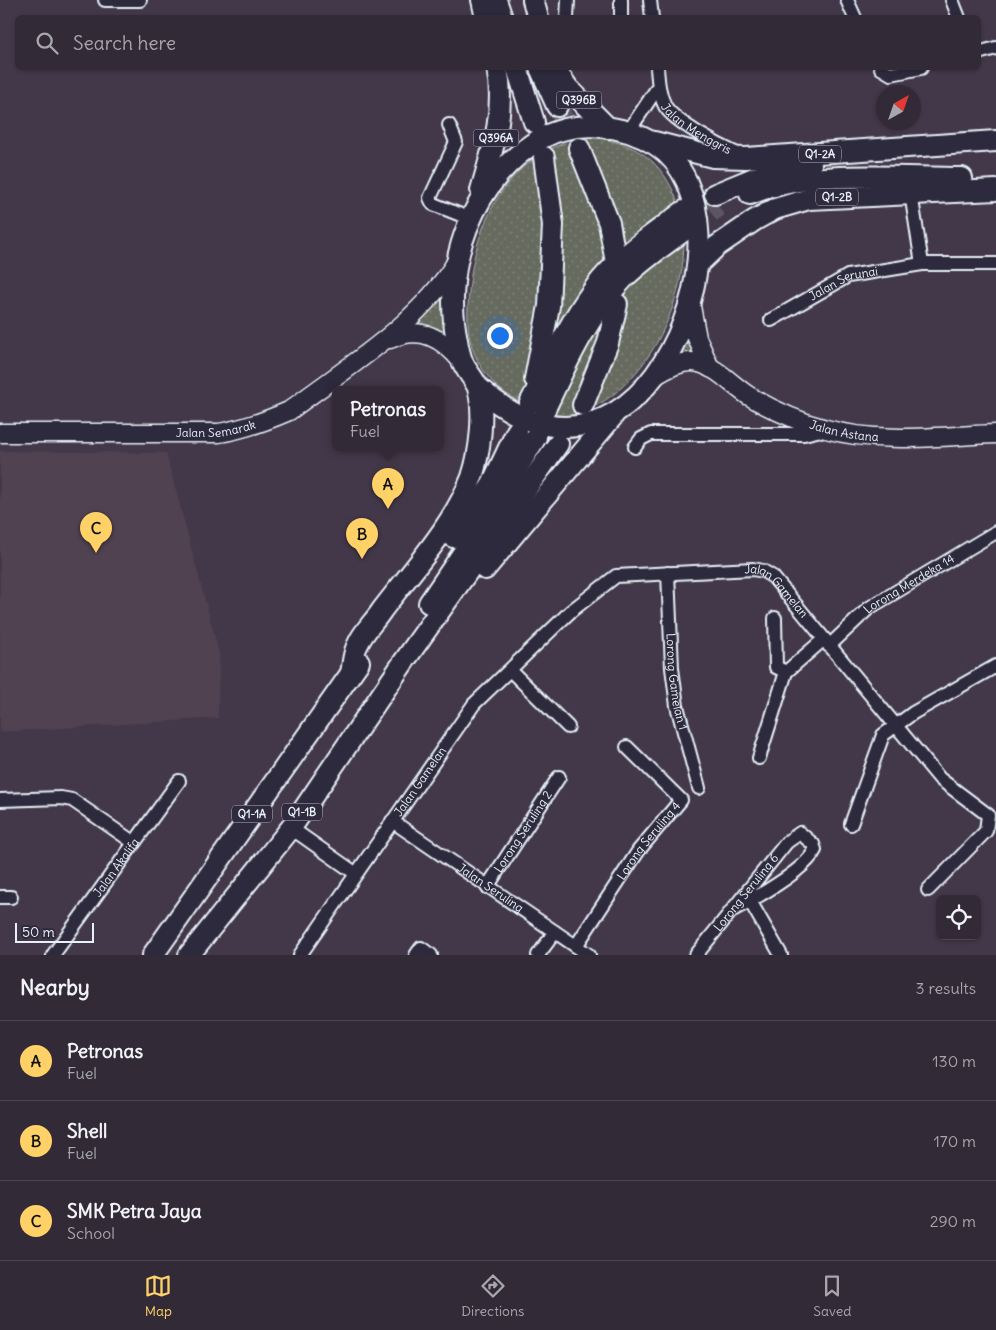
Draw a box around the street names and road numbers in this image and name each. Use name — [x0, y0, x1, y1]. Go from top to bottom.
road number: Q396B — [556, 92, 602, 108]
street label: Jalan Menggris — [658, 100, 734, 157]
road number: Q396A — [474, 130, 518, 146]
road number: Q1-2A — [799, 146, 841, 162]
road number: Q1-2B — [816, 188, 858, 206]
street label: Jalan Serunai — [806, 263, 879, 304]
street label: Jalan Semarak — [176, 416, 257, 440]
street label: Jalan Astana — [808, 417, 879, 444]
street label: Lorong Merdeka 14 — [860, 551, 957, 616]
street label: Jalan Gamelan — [744, 561, 812, 621]
street label: Lorong Gamelan 1 — [664, 633, 691, 732]
street label: Jalan Gamelan — [390, 744, 449, 819]
street label: Lorong Seruling 2 — [490, 787, 555, 875]
street label: Lorong Seruling 4 — [613, 798, 683, 883]
road number: Q1-1B — [282, 804, 322, 820]
road number: Q1-1A — [232, 806, 272, 822]
street label: Jalan Akalifa — [90, 835, 142, 900]
street label: Lorong Seruling 6 — [710, 851, 782, 934]
street label: Jalan Seruling — [455, 860, 527, 915]

